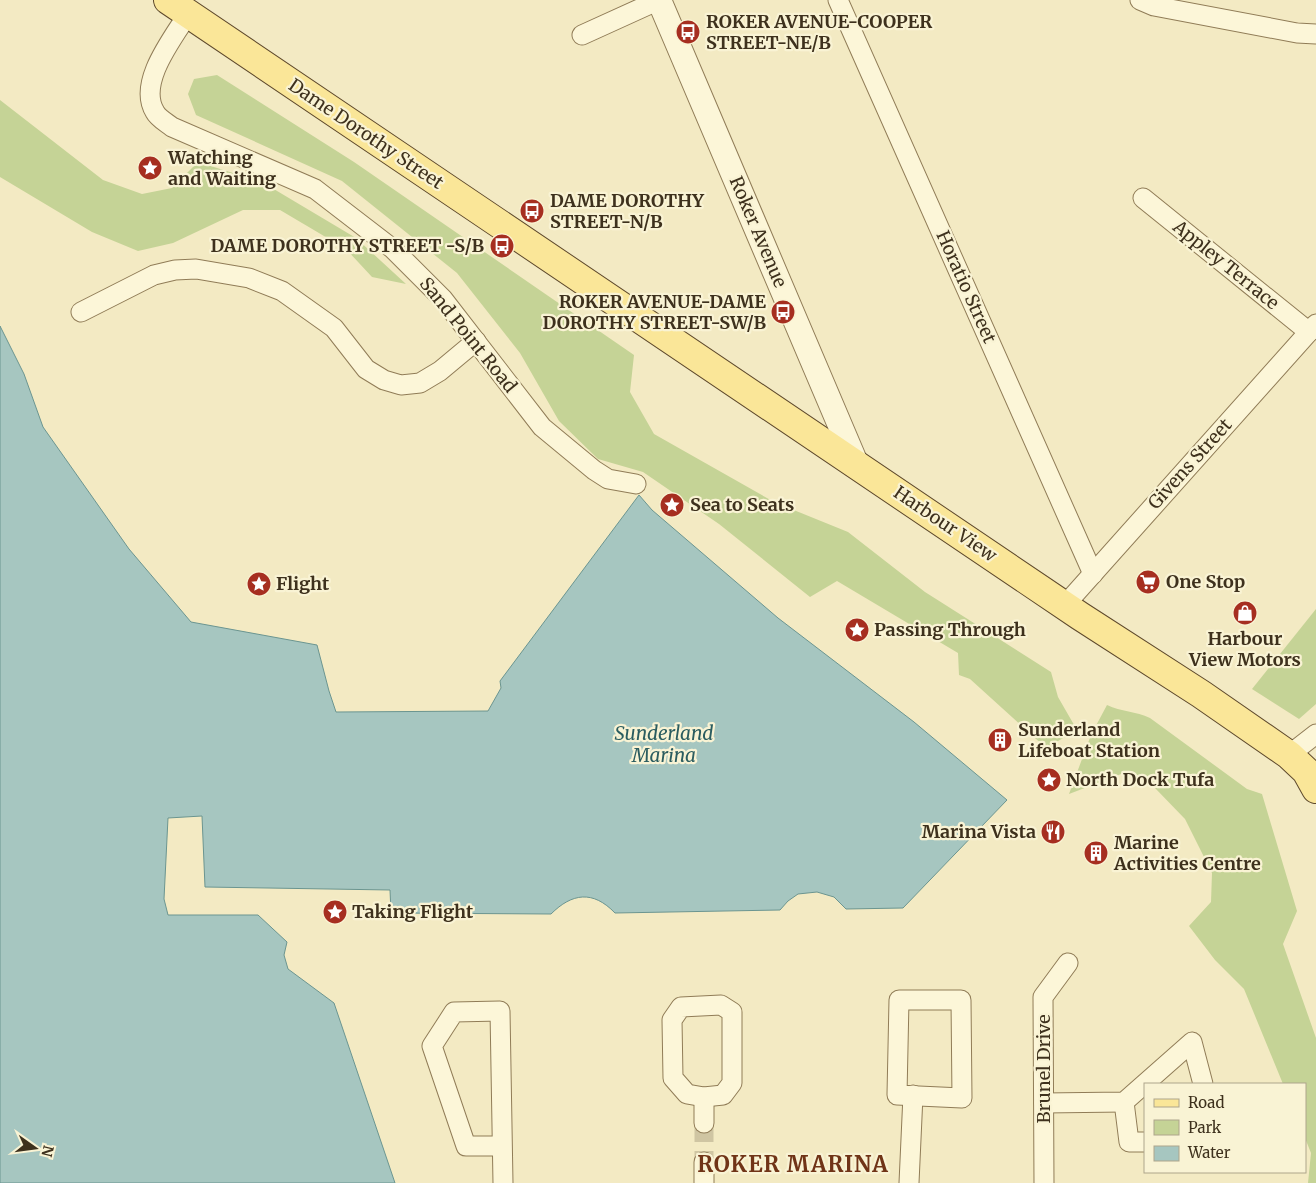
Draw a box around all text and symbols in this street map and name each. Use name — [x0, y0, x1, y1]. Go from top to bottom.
place label: ROKER AVENUE-COOPER STREET-NE/B — [706, 10, 932, 54]
bus stop icon: ROKER AVENUE-COOPER STREET-NE/B — [675, 19, 701, 45]
street label: Dame Dorothy Street — [285, 73, 448, 194]
place label: Watching and Waiting — [167, 146, 276, 190]
place icon: Watching and Waiting — [137, 155, 163, 181]
street label: Roker Avenue — [725, 173, 792, 291]
place label: DAME DOROTHY STREET-N/B — [550, 189, 705, 233]
bus stop icon: DAME DOROTHY STREET-N/B — [519, 198, 545, 224]
street label: Appley Terrace — [1168, 214, 1284, 314]
street label: Horatio Street — [931, 227, 1002, 347]
bus stop icon: DAME DOROTHY STREET -S/B — [489, 233, 515, 259]
place label: DAME DOROTHY STREET -S/B — [210, 234, 484, 257]
street label: Sand Point Road — [415, 272, 522, 397]
place label: ROKER AVENUE-DAME DOROTHY STREET-SW/B — [542, 290, 766, 334]
bus stop icon: ROKER AVENUE-DAME DOROTHY STREET-SW/B — [770, 299, 796, 325]
street label: Givens Street — [1143, 413, 1236, 514]
street label: Harbour View — [889, 481, 1002, 567]
place icon: Sea to Seats — [659, 492, 685, 518]
place label: Sea to Seats — [690, 493, 794, 516]
supermarket icon: One Stop — [1135, 569, 1161, 595]
place label: One Stop — [1166, 570, 1245, 593]
place icon: Flight — [246, 571, 272, 597]
place label: Flight — [276, 572, 330, 595]
shop icon: Harbour View Motors — [1232, 600, 1258, 626]
place icon: Passing Through — [844, 617, 870, 643]
place label: Passing Through — [874, 618, 1026, 641]
place label: Harbour View Motors — [1188, 627, 1301, 671]
place label: Sunderland Lifeboat Station — [1018, 718, 1160, 762]
water label: Sunderland Marina — [615, 721, 713, 767]
building icon: Sunderland Lifeboat Station — [987, 727, 1013, 753]
place icon: North Dock Tufa — [1036, 767, 1062, 793]
place label: North Dock Tufa — [1066, 768, 1214, 791]
restaurant icon: Marina Vista — [1040, 819, 1066, 845]
place label: Marina Vista — [922, 820, 1036, 843]
place label: Marine Activities Centre — [1113, 831, 1261, 875]
building icon: Marine Activities Centre — [1083, 840, 1109, 866]
place icon: Taking Flight — [322, 899, 348, 925]
place label: Taking Flight — [352, 900, 474, 923]
street label: Brunel Drive — [1032, 1014, 1055, 1124]
legend — [1144, 1083, 1306, 1173]
text: Road — [1188, 1093, 1224, 1112]
text: Park — [1188, 1118, 1222, 1137]
north arrow — [10, 1123, 60, 1173]
text: Water — [1187, 1143, 1231, 1162]
text: N — [38, 1144, 58, 1159]
district label: ROKER MARINA — [697, 1150, 889, 1178]

